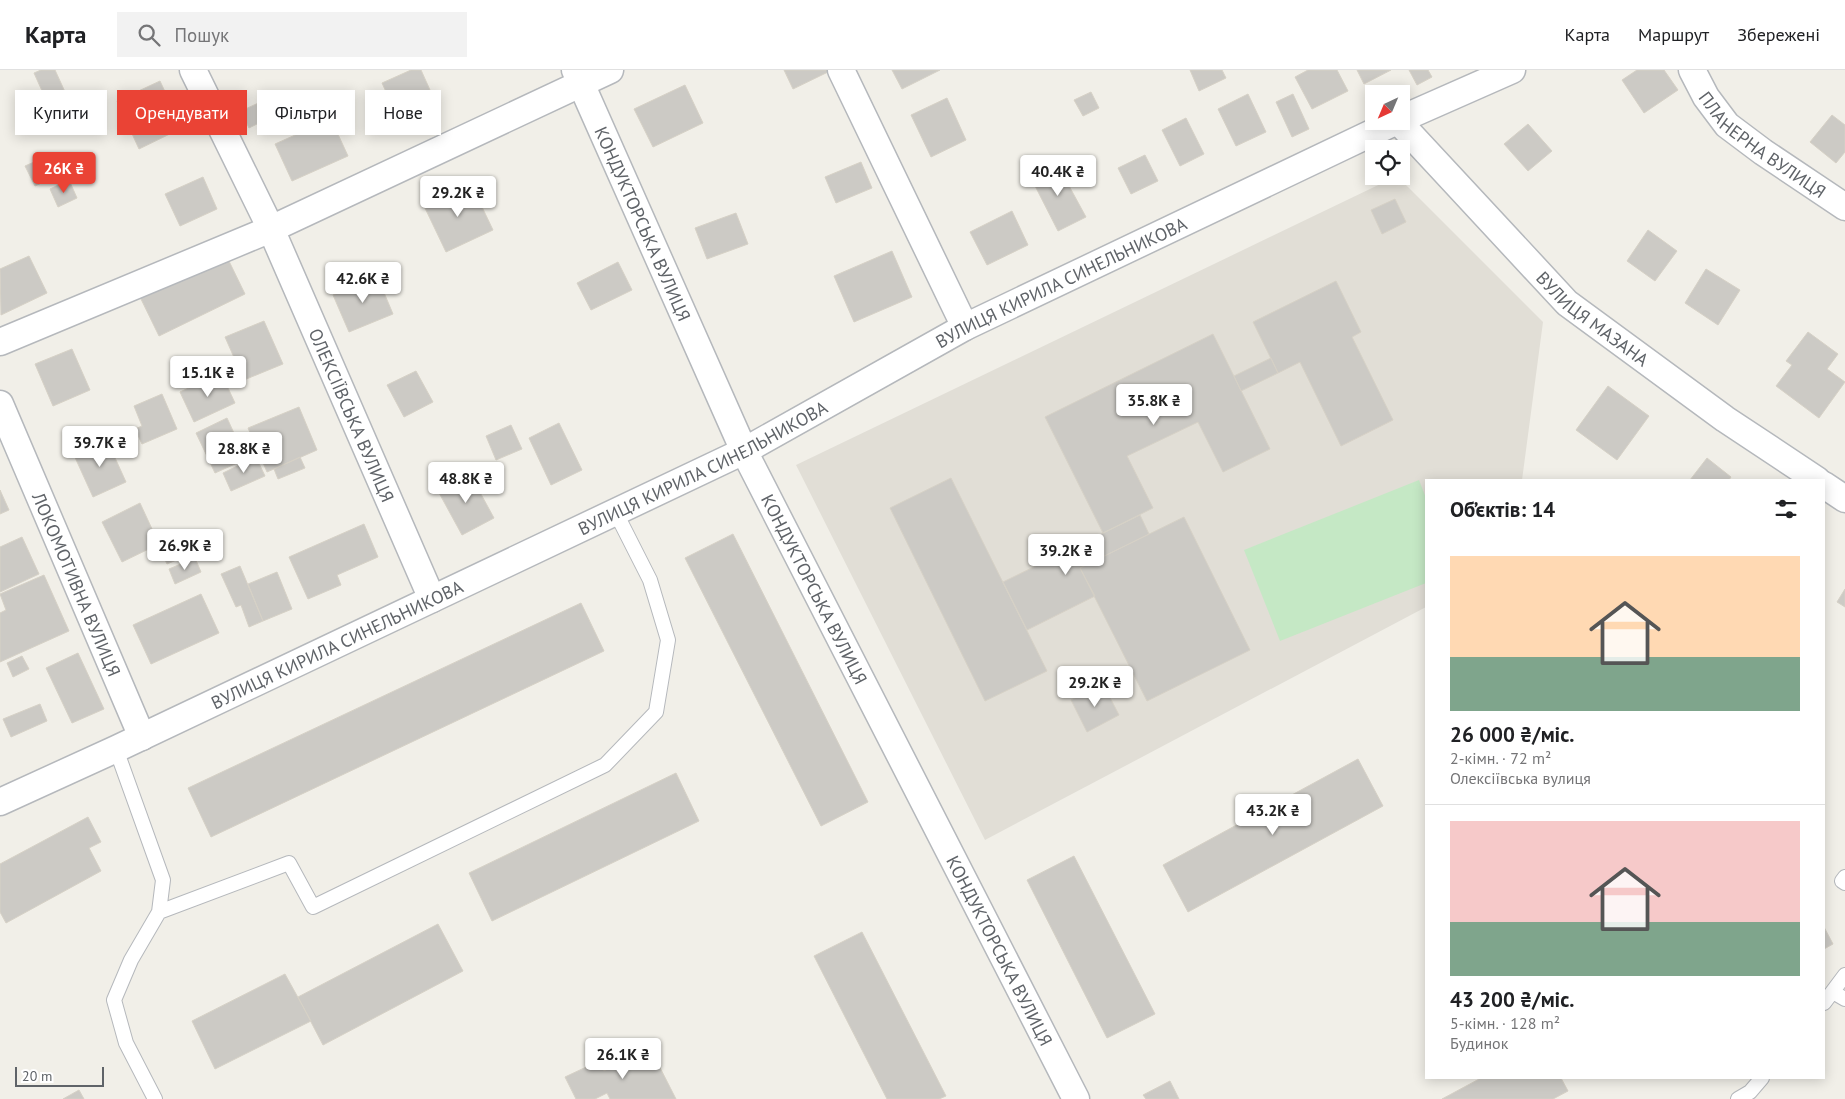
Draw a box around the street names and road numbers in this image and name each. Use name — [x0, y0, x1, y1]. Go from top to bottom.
street label: ПЛАНЕРНА ВУЛИЦЯ — [1694, 86, 1831, 203]
street label: КОНДУКТОРСЬКА ВУЛИЦЯ — [590, 123, 696, 324]
street label: ВУЛИЦЯ КИРИЛА СИНЕЛЬНИКОВА — [931, 211, 1191, 353]
street label: ВУЛИЦЯ МАЗАНА — [1532, 266, 1654, 371]
street label: ОЛЕКСІЇВСЬКА ВУЛИЦЯ — [304, 325, 400, 505]
street label: ВУЛИЦЯ КИРИЛА СИНЕЛЬНИКОВА — [574, 395, 832, 540]
street label: ЛОКОМОТИВНА ВУЛИЦЯ — [27, 488, 126, 680]
street label: КОНДУКТОРСЬКА ВУЛИЦЯ — [757, 490, 873, 688]
street label: ВУЛИЦЯ КИРИЛА СИНЕЛЬНИКОВА — [207, 574, 467, 714]
street label: КОНДУКТОРСЬКА ВУЛИЦЯ — [942, 852, 1058, 1049]

